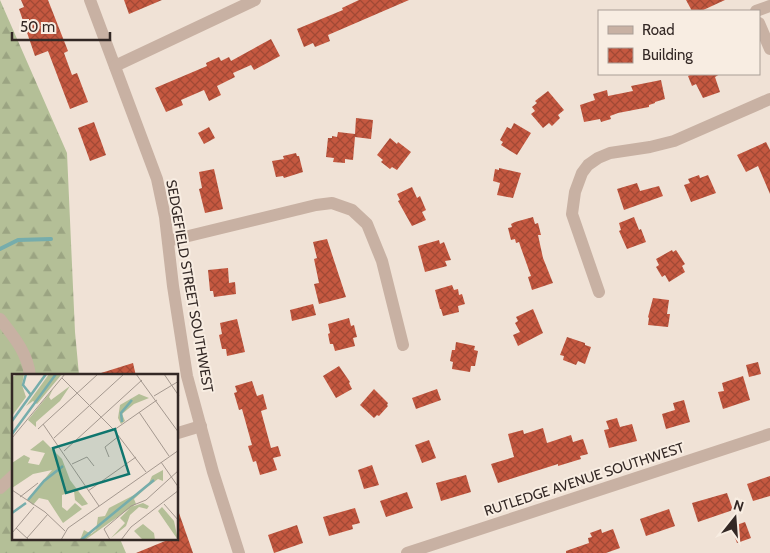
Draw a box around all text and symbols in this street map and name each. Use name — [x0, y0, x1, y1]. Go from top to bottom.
scale bar — [12, 10, 110, 42]
legend — [598, 10, 760, 75]
text: 50 m — [20, 18, 55, 36]
text: Road — [642, 21, 675, 39]
text: Building — [642, 46, 693, 64]
street label: SEDGEFIELD STREET SOUTHWEST — [162, 178, 218, 394]
inset map — [12, 374, 179, 540]
street label: RUTLEDGE AVENUE SOUTHWEST — [482, 438, 687, 520]
north arrow — [710, 493, 760, 543]
text: N — [731, 496, 746, 516]

